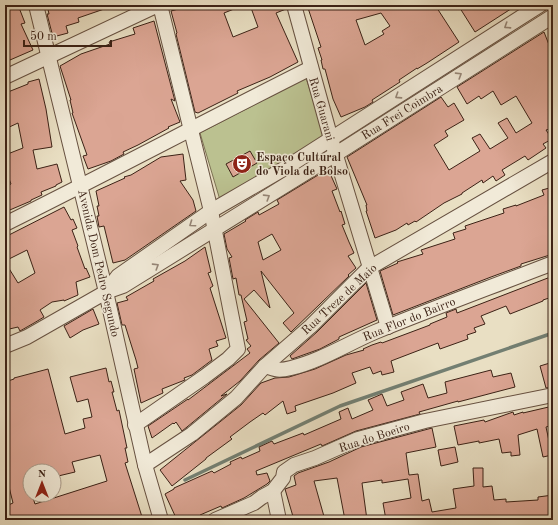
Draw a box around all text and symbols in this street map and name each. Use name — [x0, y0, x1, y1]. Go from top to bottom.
one-way arrow — [504, 21, 511, 29]
scale bar — [24, 22, 111, 48]
text: 50 m — [30, 30, 57, 43]
one-way arrow — [455, 73, 462, 80]
street label: Rua Guarani — [306, 76, 336, 143]
street label: Rua Frei Coimbra — [360, 83, 445, 143]
one-way arrow — [395, 92, 402, 99]
place label: Espaço Cultural do Viola de Bolso — [256, 152, 348, 178]
theatre icon: Espaço Cultural do Viola de Bolso — [231, 153, 253, 175]
street label: Avenida Dom Pedro Segundo — [75, 188, 121, 338]
one-way arrow — [263, 194, 270, 202]
one-way arrow — [190, 219, 197, 226]
street label: Rua Treze de Maio — [300, 262, 380, 337]
one-way arrow — [152, 263, 159, 270]
street label: Rua Flor do Bairro — [361, 296, 457, 344]
street label: Rua do Boeiro — [337, 421, 411, 455]
north arrow — [22, 463, 62, 503]
text: N — [38, 469, 47, 480]

